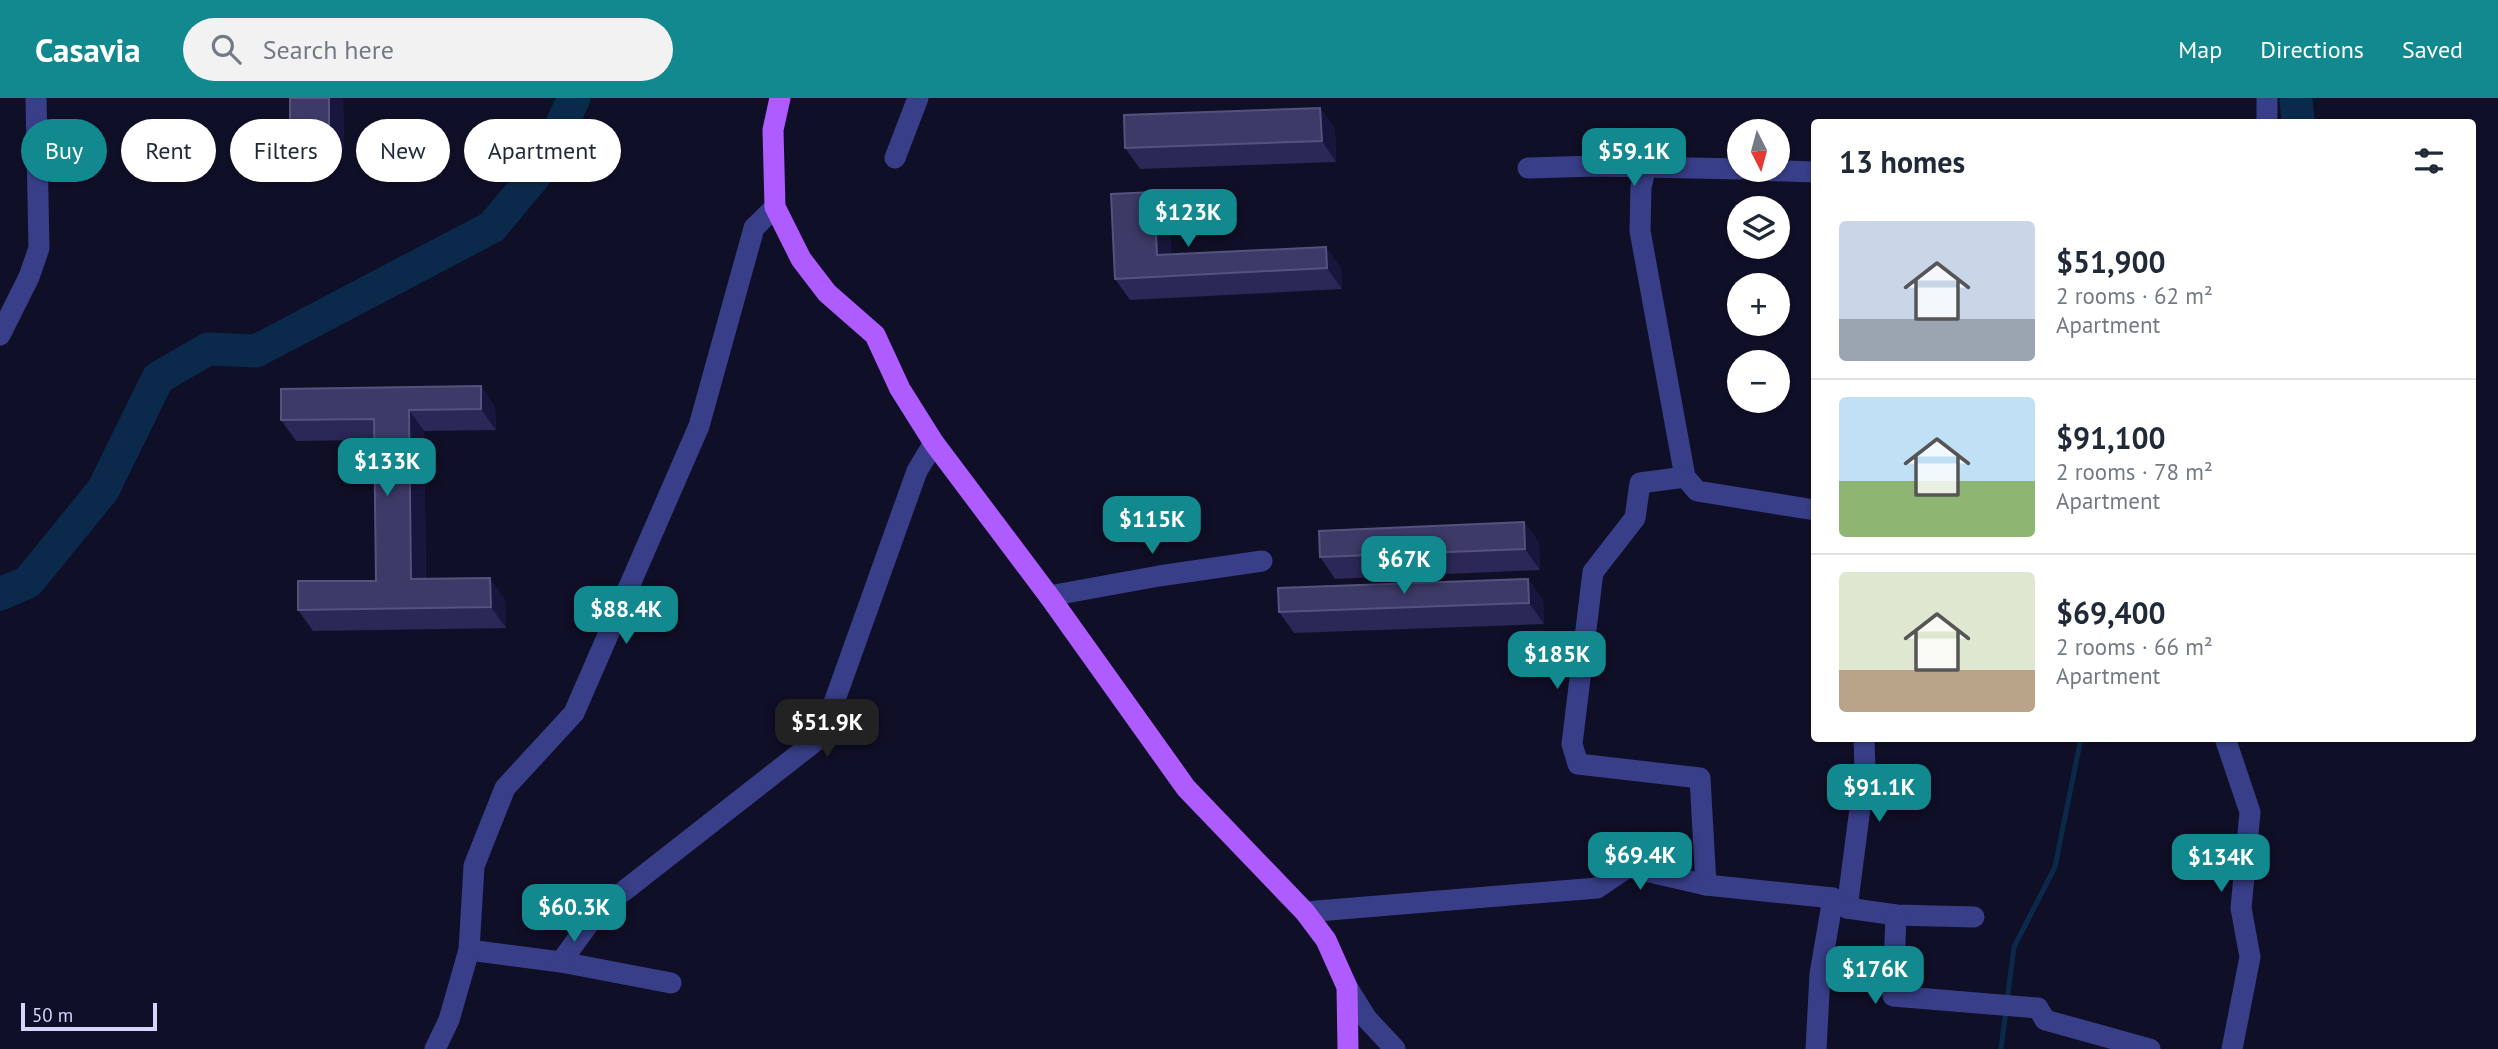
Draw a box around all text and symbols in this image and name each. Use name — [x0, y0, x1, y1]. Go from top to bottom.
search box — [183, 18, 673, 81]
text: Casavia — [35, 28, 141, 71]
icon: search — [207, 30, 245, 68]
text: Search here — [263, 33, 394, 66]
text: Map — [2178, 34, 2222, 65]
text: Directions — [2260, 34, 2364, 65]
text: Saved — [2402, 34, 2463, 65]
chip: Buy — [21, 119, 107, 182]
chip: Rent — [121, 119, 216, 182]
chip: Filters — [230, 119, 342, 182]
chip: New — [356, 119, 450, 182]
chip: Apartment — [464, 119, 621, 182]
north arrow — [1727, 119, 1790, 182]
map controls — [1727, 119, 1790, 413]
pin: $59.1K — [1577, 129, 1691, 188]
text: $59.1K — [1598, 136, 1670, 165]
text: 13 homes — [1839, 142, 1965, 181]
icon: filters — [2410, 142, 2448, 180]
pin: $123K — [1139, 190, 1237, 249]
button: layers — [1727, 196, 1790, 259]
text: $123K — [1155, 197, 1221, 226]
text: $51,900 — [2056, 242, 2166, 281]
icon: home — [1895, 249, 1979, 333]
button: + — [1727, 273, 1790, 336]
text: 2 rooms · 62 m² — [2056, 281, 2213, 310]
text: Apartment — [2056, 310, 2160, 339]
button: − — [1727, 350, 1790, 413]
text: $91,100 — [2056, 418, 2166, 457]
icon: home — [1895, 425, 1979, 509]
pin: $133K — [338, 438, 436, 498]
text: $133K — [354, 446, 420, 475]
text: 2 rooms · 78 m² — [2056, 457, 2213, 486]
text: Apartment — [2056, 486, 2160, 515]
pin: $115K — [1103, 496, 1201, 556]
text: $115K — [1119, 504, 1185, 533]
pin: $67K — [1363, 536, 1445, 596]
text: $67K — [1377, 544, 1431, 573]
pin: $88.4K — [569, 587, 683, 646]
text: $69,400 — [2056, 593, 2166, 632]
text: $88.4K — [590, 594, 662, 623]
icon: home — [1895, 600, 1979, 684]
pin: $185K — [1508, 632, 1606, 691]
text: 2 rooms · 66 m² — [2056, 632, 2213, 661]
text: $185K — [1524, 639, 1590, 668]
text: Apartment — [2056, 661, 2160, 690]
pin: $51.9K — [770, 700, 884, 759]
text: $51.9K — [791, 707, 863, 736]
pin: $91.1K — [1822, 764, 1936, 824]
text: $91.1K — [1843, 772, 1915, 801]
pin: $69.4K — [1583, 832, 1697, 892]
pin: $134K — [2172, 834, 2270, 894]
text: $69.4K — [1604, 840, 1676, 869]
text: $134K — [2188, 842, 2254, 871]
pin: $60.3K — [517, 884, 631, 944]
text: $60.3K — [538, 892, 610, 921]
pin: $176K — [1826, 946, 1924, 1006]
text: $176K — [1842, 954, 1908, 983]
scale bar — [21, 1000, 158, 1032]
text: 50 m — [32, 1003, 73, 1027]

